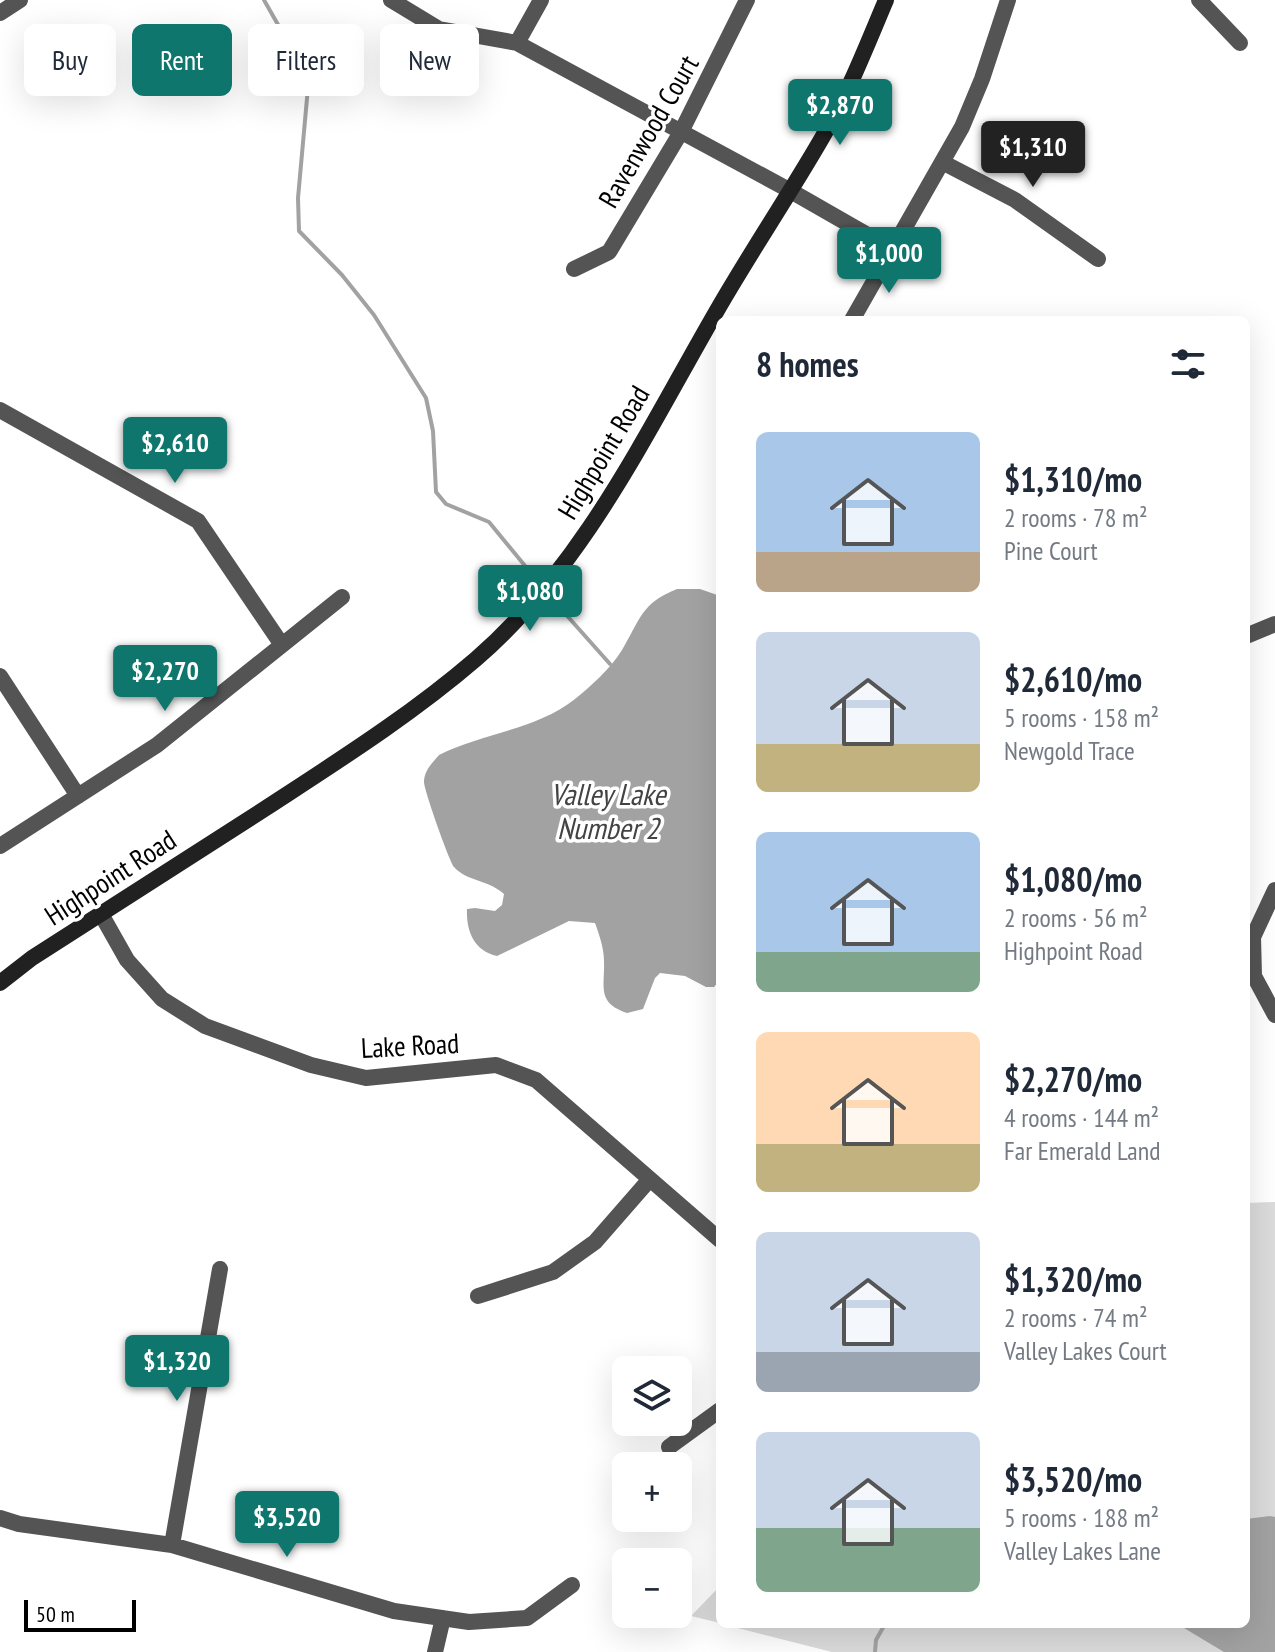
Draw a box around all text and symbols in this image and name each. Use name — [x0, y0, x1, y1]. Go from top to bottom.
chip: Buy — [24, 24, 116, 96]
chip: Rent — [132, 24, 232, 96]
chip: Filters — [248, 24, 364, 96]
chip: New — [380, 24, 479, 96]
street label: Ravenwood Court — [589, 48, 707, 214]
pin: $2,870 — [775, 79, 905, 147]
text: $2,870 — [806, 88, 874, 121]
pin: $1,310 — [968, 121, 1098, 189]
text: $1,310 — [999, 130, 1067, 163]
pin: $1,000 — [824, 227, 954, 295]
text: $1,000 — [855, 236, 923, 269]
text: 8 homes — [756, 342, 859, 386]
icon: filters — [1166, 342, 1210, 386]
street label: Highpoint Road — [549, 378, 657, 526]
pin: $2,610 — [110, 417, 240, 485]
text: $2,610 — [141, 426, 209, 459]
text: $1,310/mo — [1004, 457, 1142, 501]
icon: home — [820, 464, 916, 560]
text: 2 rooms · 78 m² — [1004, 501, 1148, 534]
text: Pine Court — [1004, 534, 1098, 567]
pin: $1,080 — [465, 565, 595, 633]
text: $1,080 — [496, 574, 564, 607]
pin: $2,270 — [100, 645, 230, 713]
text: $2,270 — [131, 654, 199, 687]
text: $2,610/mo — [1004, 657, 1142, 701]
icon: home — [820, 664, 916, 760]
text: 5 rooms · 158 m² — [1004, 701, 1159, 734]
text: Newgold Trace — [1004, 734, 1135, 767]
water label: Valley Lake Number 2 — [550, 774, 667, 847]
street label: Highpoint Road — [37, 821, 183, 933]
text: $1,080/mo — [1004, 857, 1142, 901]
icon: home — [820, 864, 916, 960]
text: 2 rooms · 56 m² — [1004, 901, 1148, 934]
text: Highpoint Road — [1004, 934, 1143, 967]
street label: Lake Road — [360, 1024, 460, 1066]
text: $2,270/mo — [1004, 1057, 1142, 1101]
icon: home — [820, 1064, 916, 1160]
text: 4 rooms · 144 m² — [1004, 1101, 1159, 1134]
text: Far Emerald Land — [1004, 1134, 1160, 1167]
text: $1,320/mo — [1004, 1257, 1142, 1301]
icon: home — [820, 1264, 916, 1360]
text: 2 rooms · 74 m² — [1004, 1301, 1148, 1334]
text: Valley Lakes Court — [1004, 1334, 1167, 1367]
pin: $1,320 — [112, 1335, 242, 1403]
text: $1,320 — [143, 1344, 211, 1377]
map controls — [612, 1356, 692, 1628]
button: layers — [612, 1356, 692, 1436]
button: + — [612, 1452, 692, 1532]
text: $3,520/mo — [1004, 1457, 1142, 1501]
icon: home — [820, 1464, 916, 1560]
pin: $3,520 — [222, 1491, 352, 1559]
text: $3,520 — [253, 1500, 321, 1533]
text: 5 rooms · 188 m² — [1004, 1501, 1159, 1534]
text: Valley Lakes Lane — [1004, 1534, 1161, 1567]
button: − — [612, 1548, 692, 1628]
scale bar — [24, 1596, 136, 1632]
text: 50 m — [36, 1600, 75, 1628]

